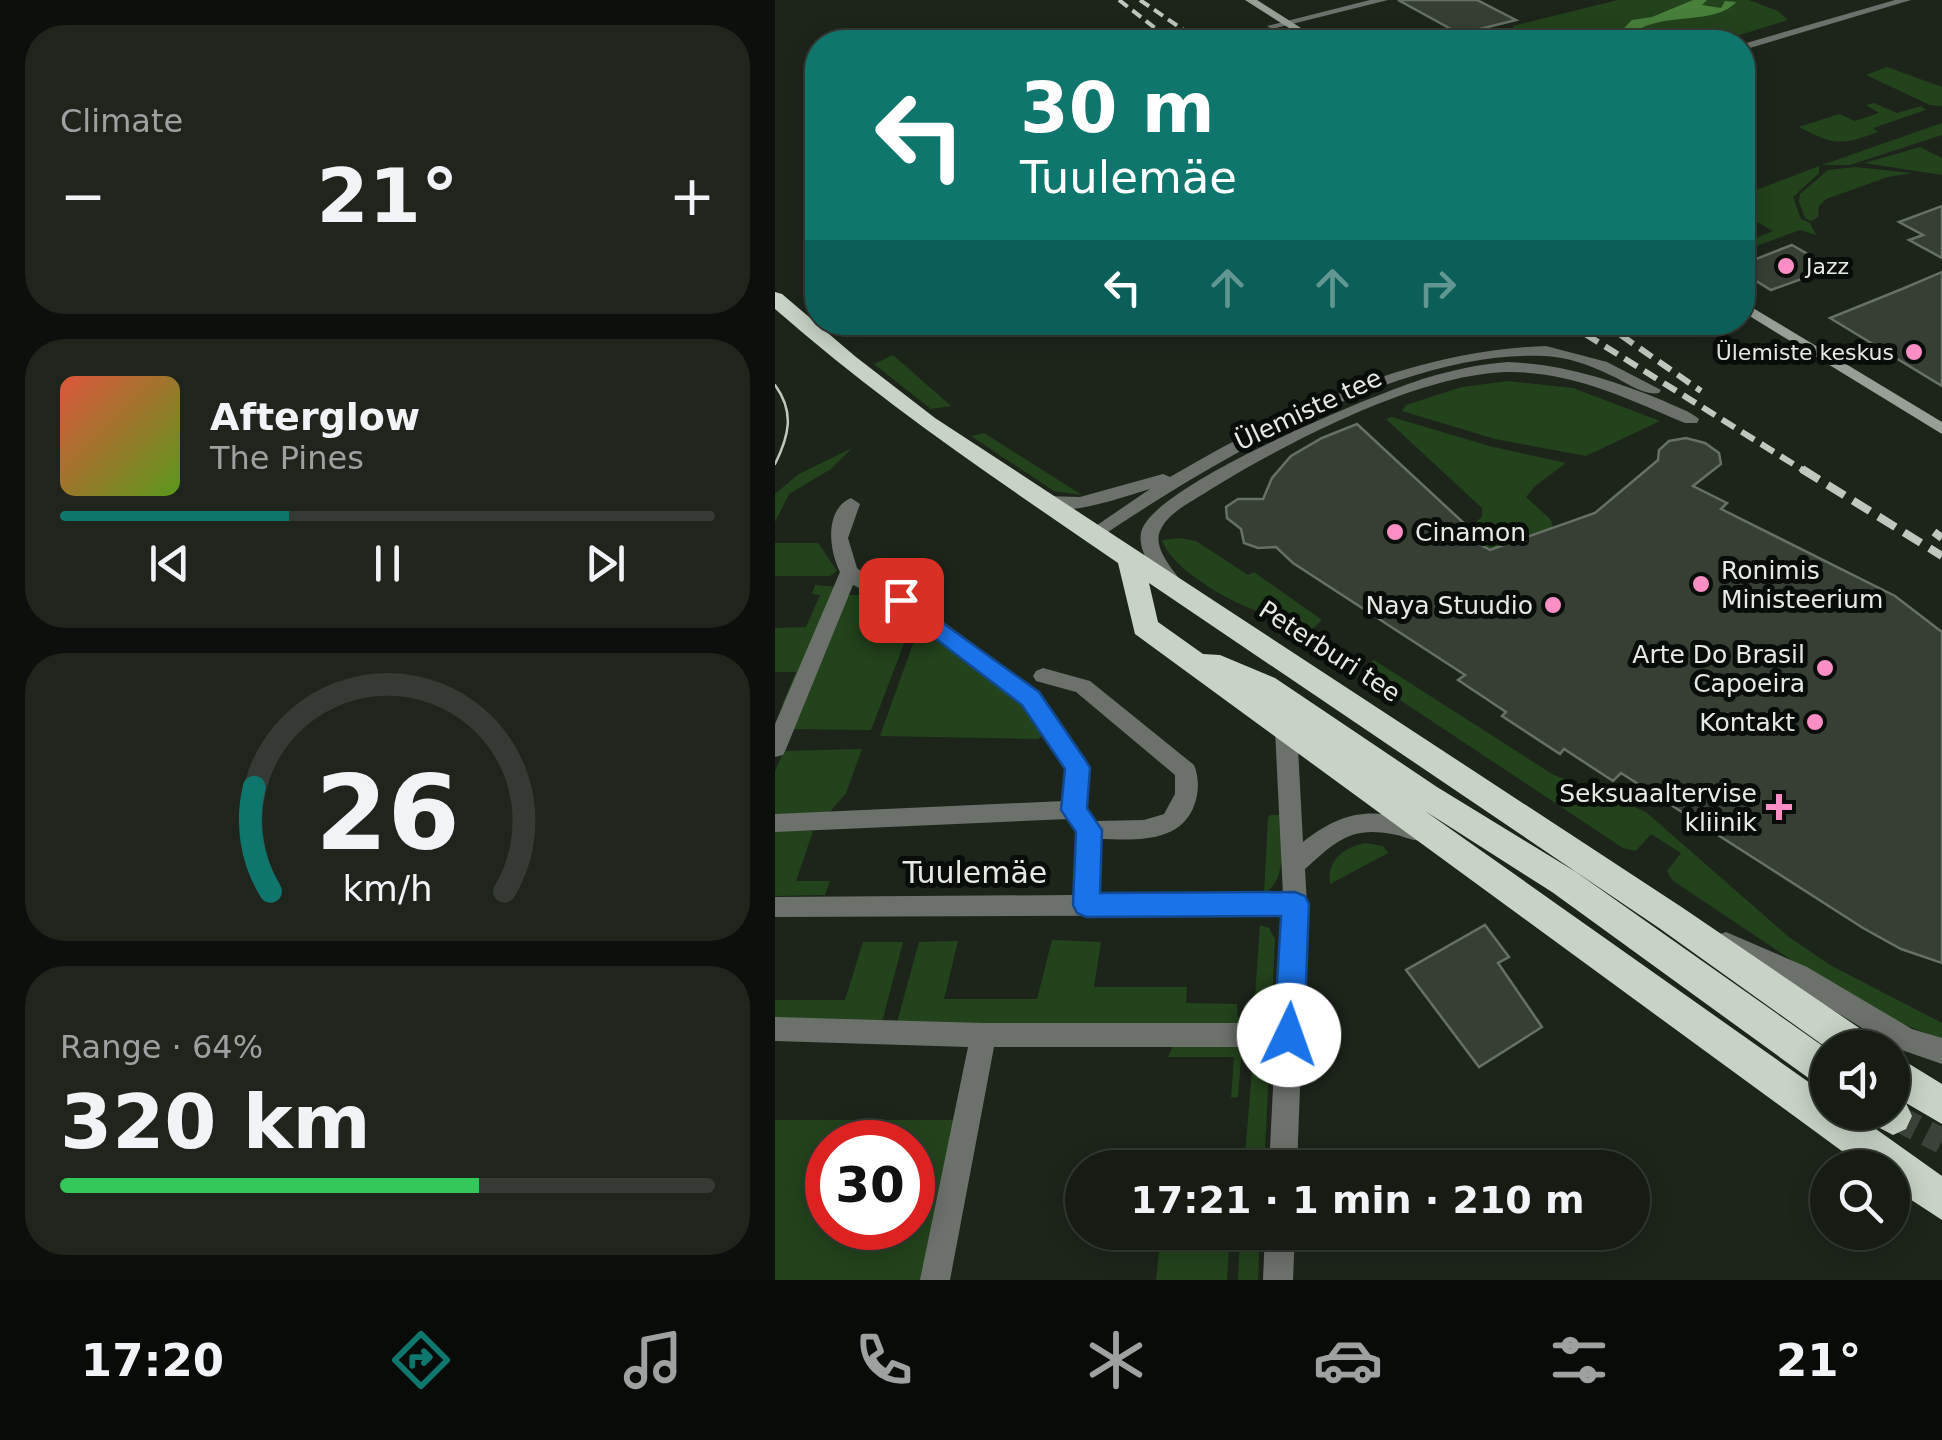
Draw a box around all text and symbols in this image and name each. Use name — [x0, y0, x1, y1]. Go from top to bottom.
text: 30 m — [1020, 67, 1215, 149]
icon: left — [855, 70, 985, 200]
text: Climate — [60, 102, 183, 140]
text: Tuulemäe — [1020, 151, 1237, 204]
text: 21° — [317, 152, 458, 240]
text: − — [60, 164, 106, 228]
text: + — [669, 164, 715, 228]
place label: Jazz — [1804, 254, 1849, 279]
marker: Jazz — [1775, 255, 1797, 277]
icon: left — [1095, 260, 1150, 315]
icon: ahead — [1200, 260, 1255, 315]
icon: ahead — [1305, 260, 1360, 315]
icon: right — [1410, 260, 1465, 315]
place label: Ülemiste keskus — [1716, 340, 1894, 365]
marker: Ülemiste keskus — [1903, 341, 1925, 363]
street label: Ülemiste tee — [1230, 363, 1386, 456]
text: Afterglow — [210, 395, 420, 439]
text: The Pines — [210, 439, 364, 477]
place label: Cinamon — [1415, 518, 1526, 547]
marker: Cinamon — [1384, 521, 1406, 543]
icon: previous — [142, 536, 197, 591]
icon: pause — [360, 536, 415, 591]
icon: next — [578, 536, 633, 591]
place label: Ronimis Ministeerium — [1721, 556, 1883, 614]
pin — [859, 558, 944, 643]
icon: arrive — [874, 573, 929, 628]
marker: Ronimis Ministeerium — [1690, 573, 1712, 595]
place label: Naya Stuudio — [1365, 591, 1533, 620]
marker: Naya Stuudio — [1542, 594, 1564, 616]
street label: Peterburi tee — [1254, 595, 1406, 708]
place label: Arte Do Brasil Capoeira — [1632, 640, 1805, 698]
marker: Arte Do Brasil Capoeira — [1814, 657, 1836, 679]
place label: Kontakt — [1699, 708, 1795, 737]
marker: Kontakt — [1804, 711, 1826, 733]
text: 26 — [315, 752, 460, 874]
place label: Seksuaaltervise kliinik — [1559, 779, 1758, 837]
marker: Seksuaaltervise kliinik — [1766, 794, 1792, 820]
street label: Tuulemäe — [902, 855, 1047, 890]
text: km/h — [342, 868, 433, 909]
position arrow — [1237, 983, 1341, 1087]
text: Range · 64% — [60, 1028, 263, 1066]
map controls — [1810, 1030, 1910, 1250]
button: sound — [1810, 1030, 1910, 1130]
text: 320 km — [60, 1078, 371, 1166]
speed limit sign: 30 — [805, 1120, 935, 1250]
button: search — [1810, 1150, 1910, 1250]
text: 17:21 · 1 min · 210 m — [1130, 1178, 1585, 1222]
icon: directions — [386, 1325, 456, 1395]
icon: music — [618, 1325, 688, 1395]
icon: phone — [849, 1325, 919, 1395]
icon: climate — [1081, 1325, 1151, 1395]
icon: car — [1313, 1325, 1383, 1395]
icon: filters — [1544, 1325, 1614, 1395]
text: 17:20 — [81, 1334, 224, 1387]
text: 21° — [1776, 1334, 1861, 1387]

